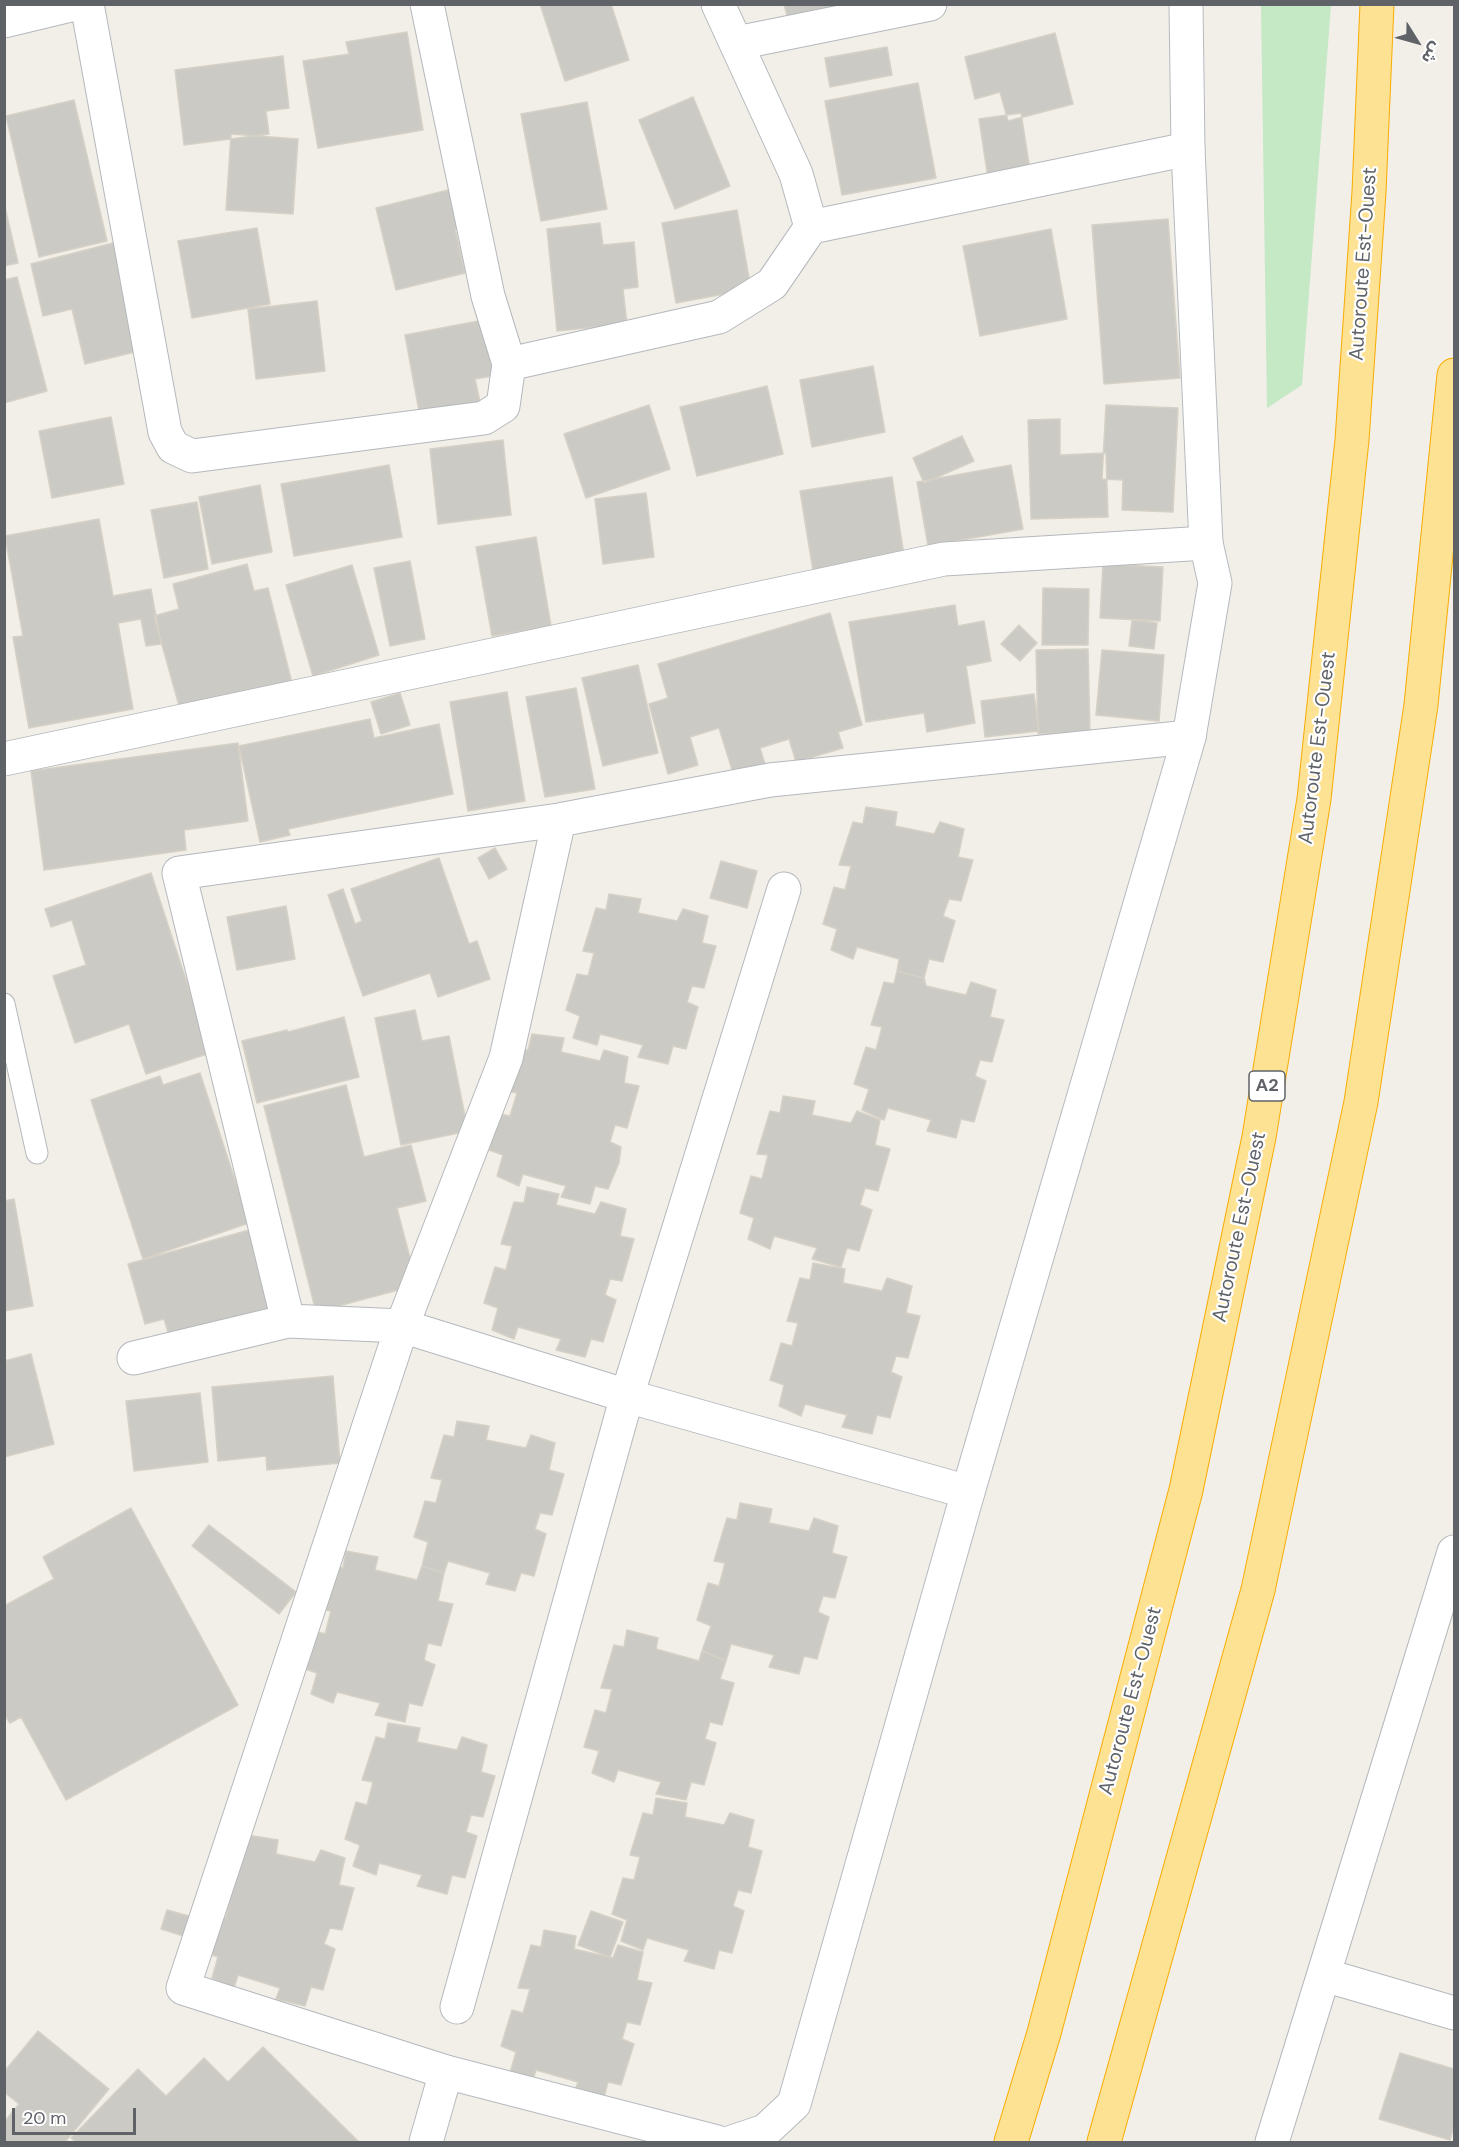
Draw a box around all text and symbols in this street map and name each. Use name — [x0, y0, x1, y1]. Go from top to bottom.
north arrow — [1387, 12, 1447, 72]
text: ش — [1417, 38, 1447, 68]
street label: Autoroute Est-Ouest — [1345, 166, 1383, 362]
street label: Autoroute Est-Ouest — [1294, 650, 1342, 846]
road number: A2 — [1249, 1071, 1285, 1101]
street label: Autoroute Est-Ouest — [1208, 1130, 1272, 1324]
street label: Autoroute Est-Ouest — [1094, 1604, 1168, 1798]
scale bar — [15, 2096, 140, 2134]
text: 20 m — [23, 2106, 66, 2130]

